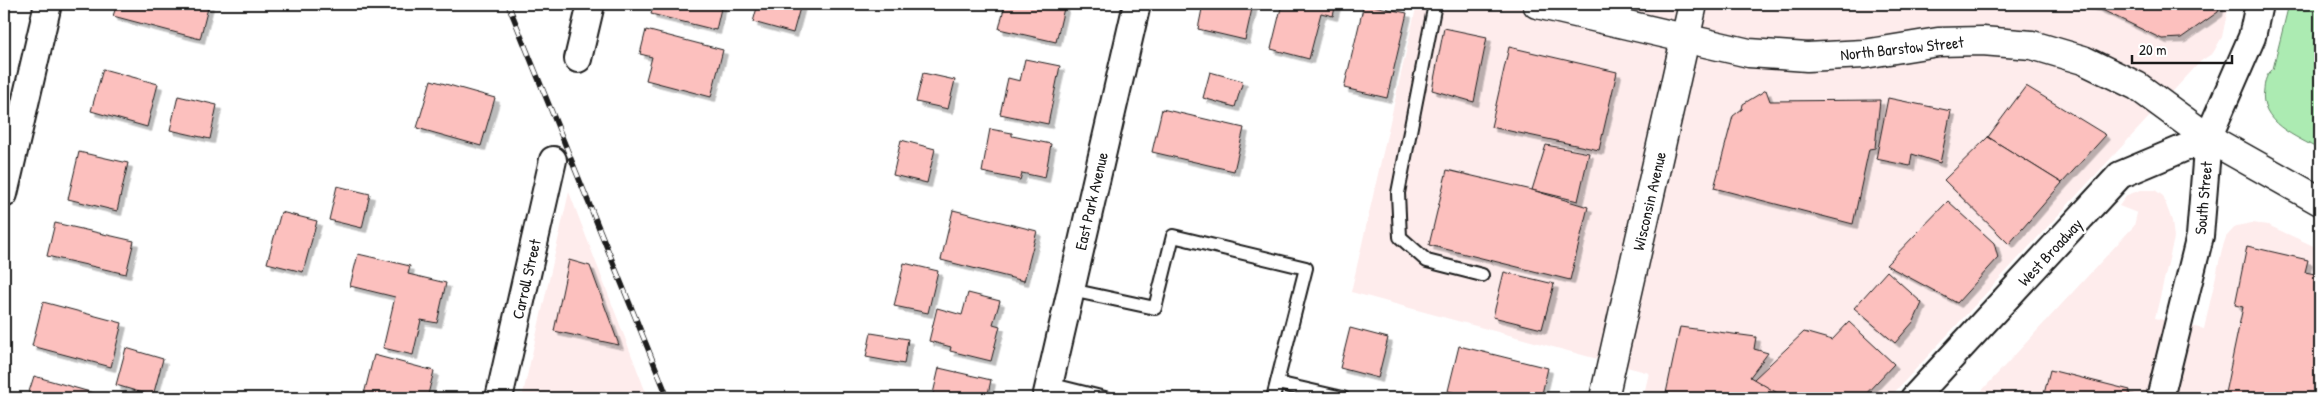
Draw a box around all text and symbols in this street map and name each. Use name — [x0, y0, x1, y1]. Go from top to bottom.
street label: North Barstow Street — [1839, 31, 1965, 65]
scale bar — [2132, 32, 2232, 64]
text: 20 m — [2139, 39, 2166, 60]
street label: East Park Avenue — [1069, 149, 1113, 252]
street label: Wisconsin Avenue — [1627, 149, 1671, 253]
street label: South Street — [2189, 160, 2217, 235]
street label: West Broadway — [2013, 213, 2087, 291]
street label: Carroll Street — [506, 236, 546, 321]

